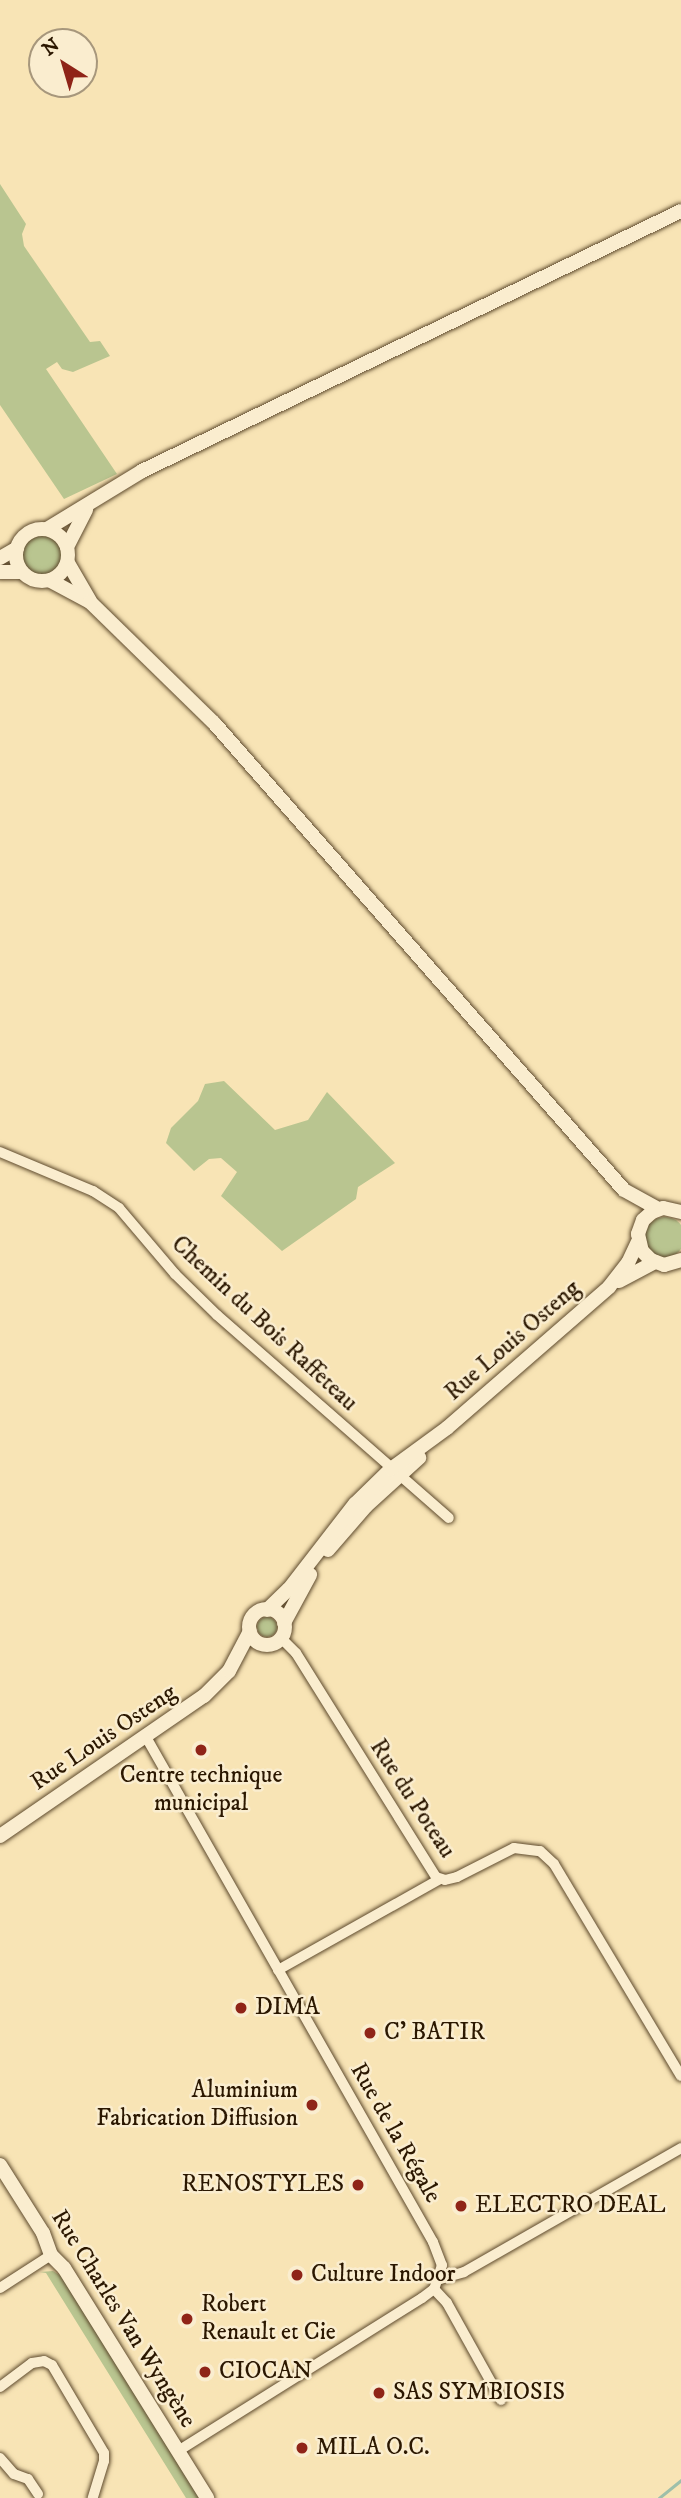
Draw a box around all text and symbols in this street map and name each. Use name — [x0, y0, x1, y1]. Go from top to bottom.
north arrow — [28, 28, 98, 98]
text: N — [38, 34, 64, 61]
street label: Chemin du Bois Raffeteau — [165, 1230, 363, 1418]
street label: Rue Louis Osteng — [440, 1275, 586, 1407]
street label: Rue Louis Osteng — [26, 1679, 182, 1797]
street label: Rue du Poteau — [363, 1734, 461, 1864]
marker: Centre technique municipal — [193, 1742, 209, 1758]
place label: Centre technique municipal — [120, 1762, 282, 1818]
place label: DIMA — [255, 1994, 320, 2022]
marker: DIMA — [233, 2000, 249, 2016]
place label: C' BATIR — [384, 2019, 485, 2047]
marker: C' BATIR — [362, 2025, 378, 2041]
street label: Rue de la Régale — [343, 2058, 447, 2208]
place label: Aluminium Fabrication Diffusion — [96, 2077, 298, 2133]
marker: Aluminium Fabrication Diffusion — [304, 2097, 320, 2113]
place label: RENOSTYLES — [182, 2171, 344, 2199]
marker: RENOSTYLES — [350, 2177, 366, 2193]
place label: ELECTRO DEAL — [475, 2192, 666, 2220]
marker: ELECTRO DEAL — [453, 2198, 469, 2214]
street label: Rue Charles Van Wyngène — [44, 2205, 202, 2433]
place label: Culture Indoor — [311, 2261, 455, 2289]
marker: Culture Indoor — [289, 2267, 305, 2283]
place label: Robert Renault et Cie — [201, 2291, 336, 2347]
marker: Robert Renault et Cie — [179, 2311, 195, 2327]
place label: CIOCAN — [219, 2358, 313, 2386]
marker: CIOCAN — [197, 2364, 213, 2380]
place label: SAS SYMBIOSIS — [393, 2379, 565, 2407]
marker: SAS SYMBIOSIS — [371, 2385, 387, 2401]
place label: MILA O.C. — [316, 2434, 430, 2462]
marker: MILA O.C. — [294, 2440, 310, 2456]

